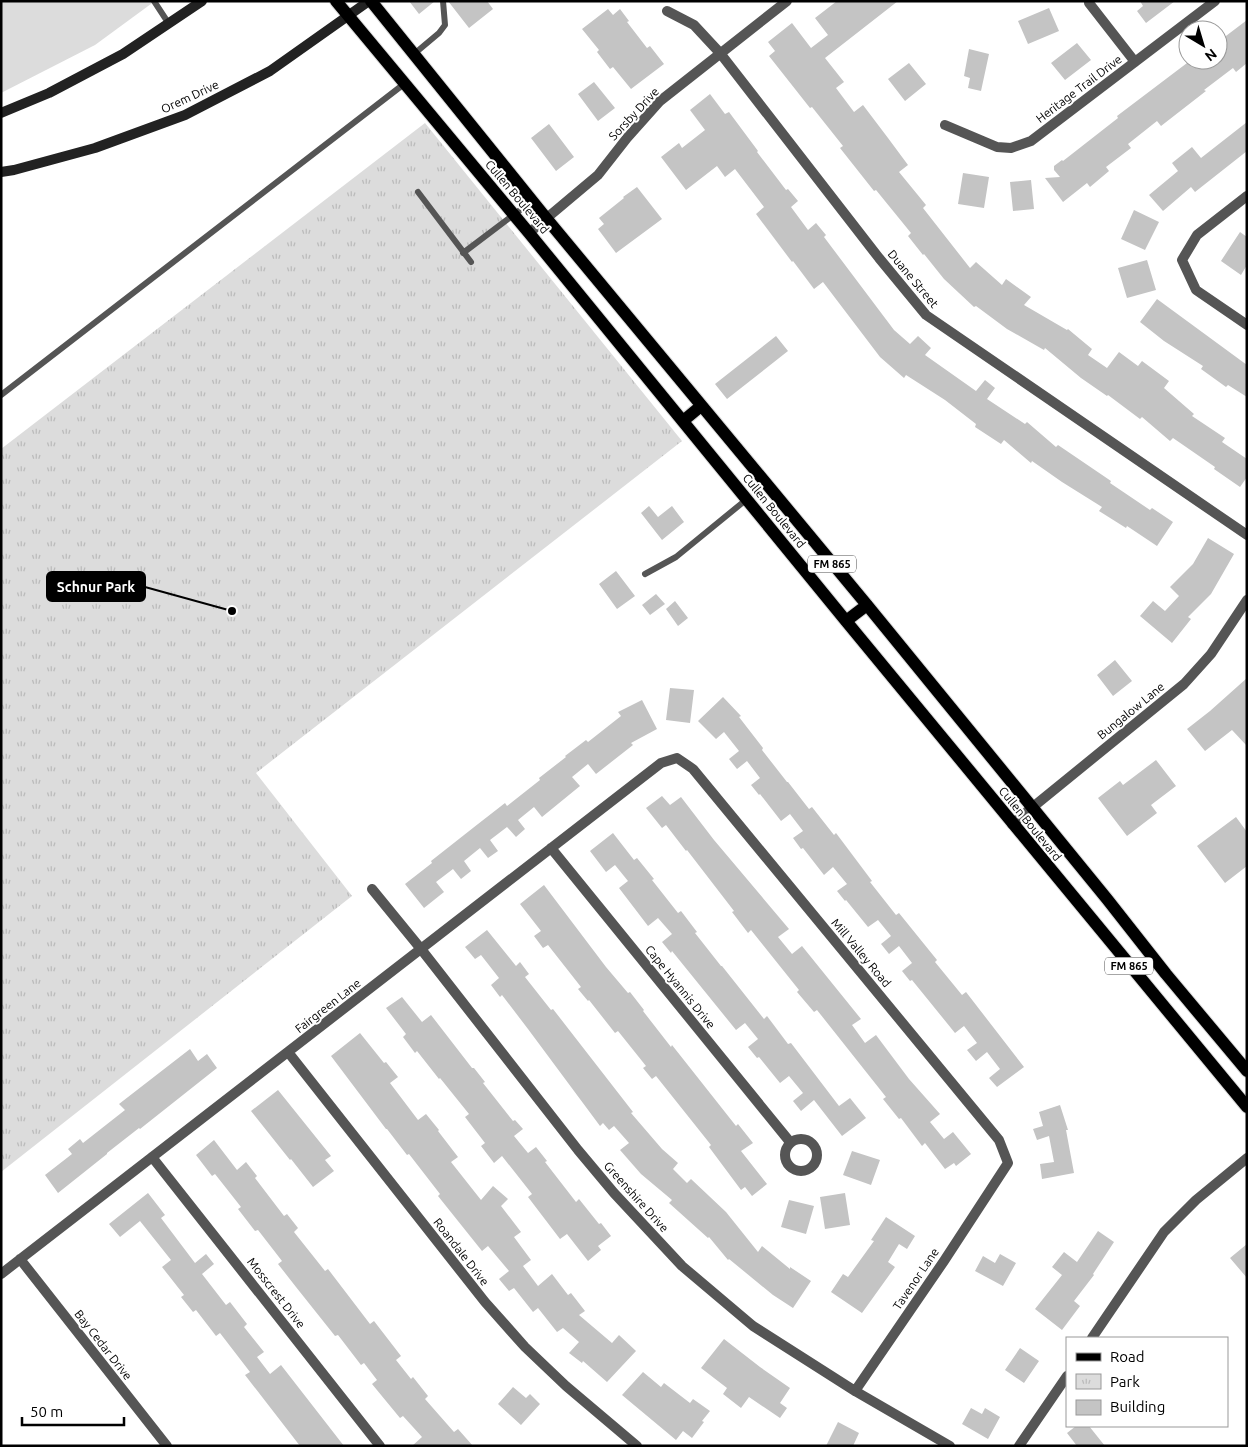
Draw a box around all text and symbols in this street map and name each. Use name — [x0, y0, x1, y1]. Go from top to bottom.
north arrow — [1178, 20, 1228, 70]
text: N — [1202, 46, 1220, 65]
street label: Heritage Trail Drive — [1033, 52, 1124, 125]
street label: Orem Drive — [159, 78, 221, 116]
street label: Sorsby Drive — [606, 85, 661, 143]
street label: Cullen Boulevard — [483, 157, 552, 236]
street label: Duane Street — [886, 247, 941, 310]
street label: Cullen Boulevard — [741, 471, 808, 550]
road number: FM 865 — [808, 556, 856, 572]
callout: Schnur Park — [47, 572, 145, 601]
text: Schnur Park — [57, 579, 135, 595]
street label: Bungalow Lane — [1095, 680, 1167, 742]
street label: Cullen Boulevard — [997, 784, 1064, 863]
street label: Mill Valley Road — [829, 916, 894, 989]
street label: Cape Hyannis Drive — [643, 942, 718, 1031]
road number: FM 865 — [1105, 958, 1153, 974]
street label: Fairgreen Lane — [292, 976, 363, 1035]
street label: Greenshire Drive — [601, 1159, 671, 1234]
street label: Roandale Drive — [431, 1216, 492, 1288]
street label: Tavenor Lane — [890, 1245, 941, 1312]
street label: Mosscrest Drive — [245, 1255, 308, 1330]
street label: Bay Cedar Drive — [72, 1307, 135, 1382]
legend — [1066, 1337, 1228, 1427]
text: Road — [1110, 1348, 1145, 1365]
text: Park — [1110, 1373, 1140, 1390]
scale bar — [22, 1394, 125, 1426]
text: Building — [1110, 1398, 1165, 1415]
text: 50 m — [30, 1403, 63, 1420]

